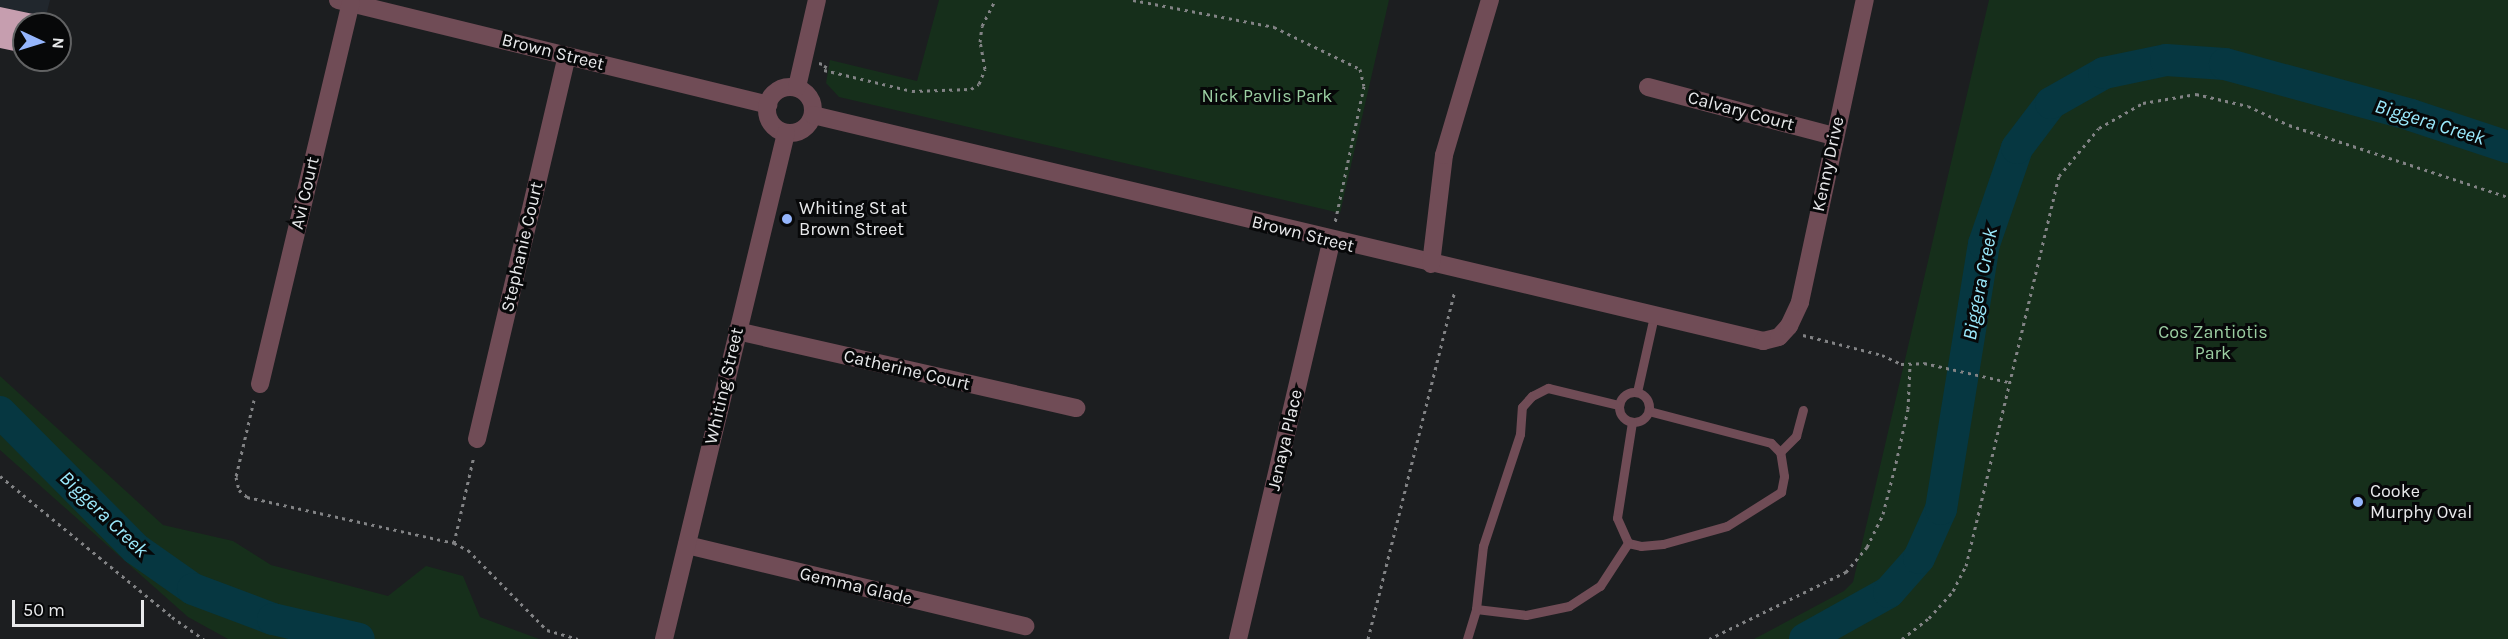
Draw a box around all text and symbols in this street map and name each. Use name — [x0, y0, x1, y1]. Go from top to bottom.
north arrow — [12, 12, 72, 72]
street label: Brown Street — [499, 29, 607, 75]
text: N — [49, 37, 68, 50]
park label: Nick Pavlis Park — [1202, 85, 1332, 107]
street label: Calvary Court — [1685, 86, 1797, 136]
water label: Biggera Creek — [2372, 94, 2488, 150]
street label: Kenny Drive — [1807, 115, 1849, 213]
street label: Avi Court — [286, 155, 324, 231]
street label: Stephanie Court — [497, 180, 547, 314]
place label: Whiting St at Brown Street — [799, 198, 907, 240]
street label: Brown Street — [1249, 211, 1357, 257]
marker: Whiting St at Brown Street — [780, 212, 794, 226]
water label: Biggera Creek — [1957, 226, 2003, 342]
park label: Cos Zantiotis Park — [2158, 322, 2268, 364]
street label: Whiting Street — [700, 326, 748, 446]
street label: Catherine Court — [842, 345, 972, 395]
street label: Jenaya Place — [1263, 387, 1307, 493]
water label: Biggera Creek — [55, 466, 153, 562]
place label: Cooke Murphy Oval — [2370, 481, 2472, 524]
marker: Cooke Murphy Oval — [2351, 495, 2365, 509]
street label: Gemma Glade — [797, 563, 915, 609]
scale bar — [15, 588, 147, 626]
text: 50 m — [23, 599, 65, 621]

